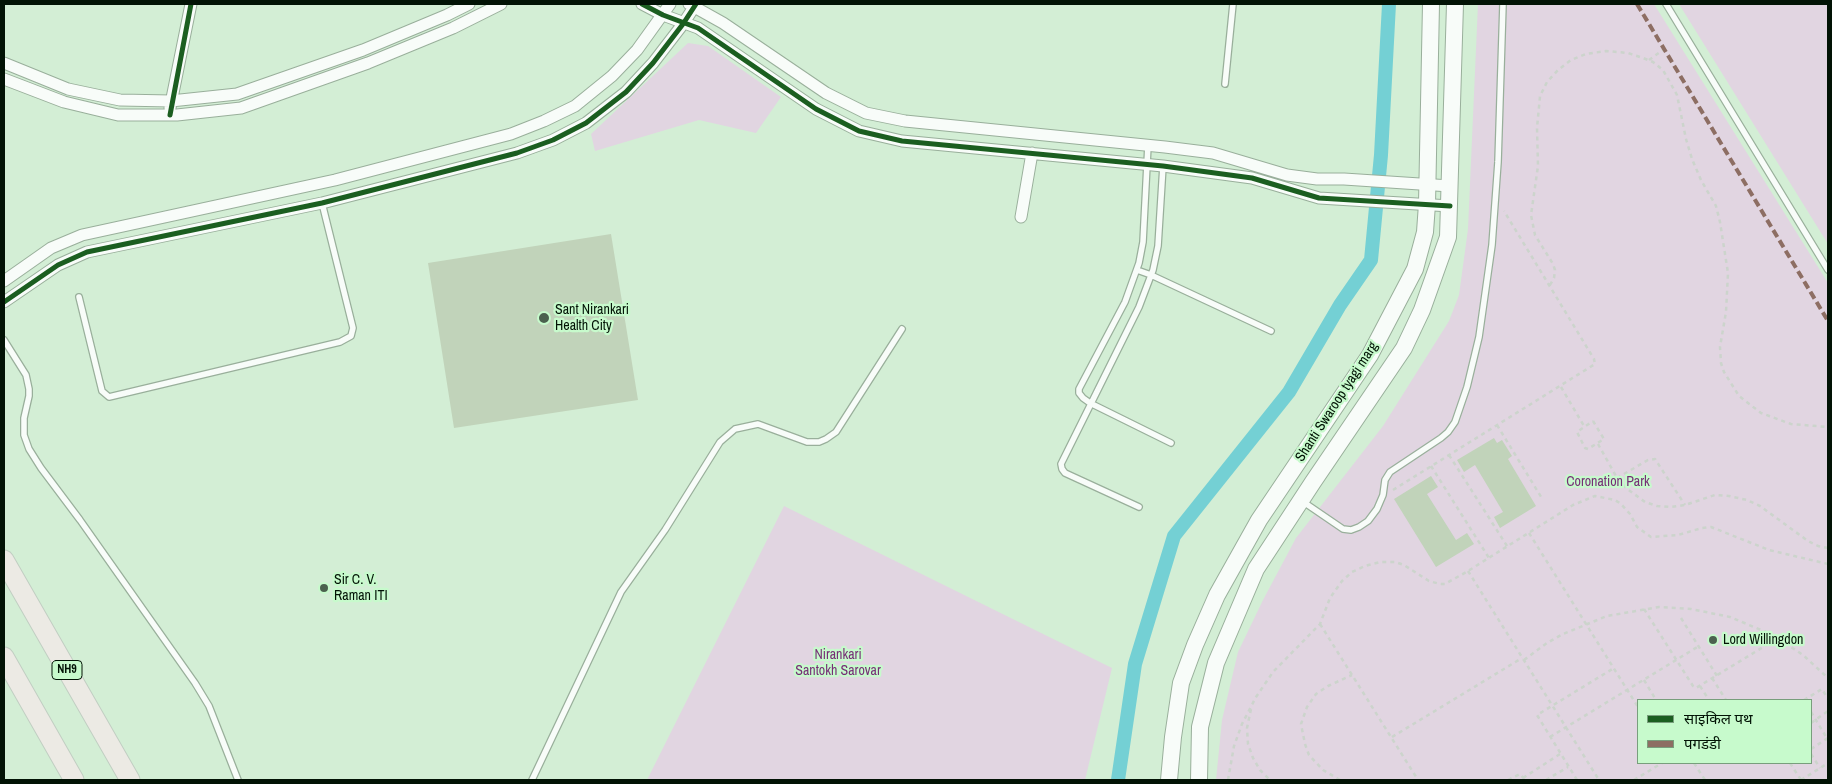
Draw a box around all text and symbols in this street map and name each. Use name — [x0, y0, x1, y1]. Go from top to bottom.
place label: Sant Nirankari Health City — [555, 302, 629, 334]
marker: Sant Nirankari Health City — [537, 311, 551, 325]
street label: Shanti Swaroop tyagi marg — [1292, 339, 1382, 465]
park label: Coronation Park — [1566, 474, 1650, 490]
place label: Sir C. V. Raman ITI — [334, 572, 388, 604]
marker: Sir C. V. Raman ITI — [318, 582, 330, 594]
place label: Lord Willingdon — [1723, 632, 1803, 648]
marker: Lord Willingdon — [1707, 634, 1719, 646]
park label: Nirankari Santokh Sarovar — [795, 647, 881, 680]
road number: NH9 — [52, 660, 82, 680]
legend — [1637, 699, 1812, 764]
text: साइकिल पथ — [1684, 708, 1753, 729]
text: पगडंडी — [1684, 733, 1721, 754]

